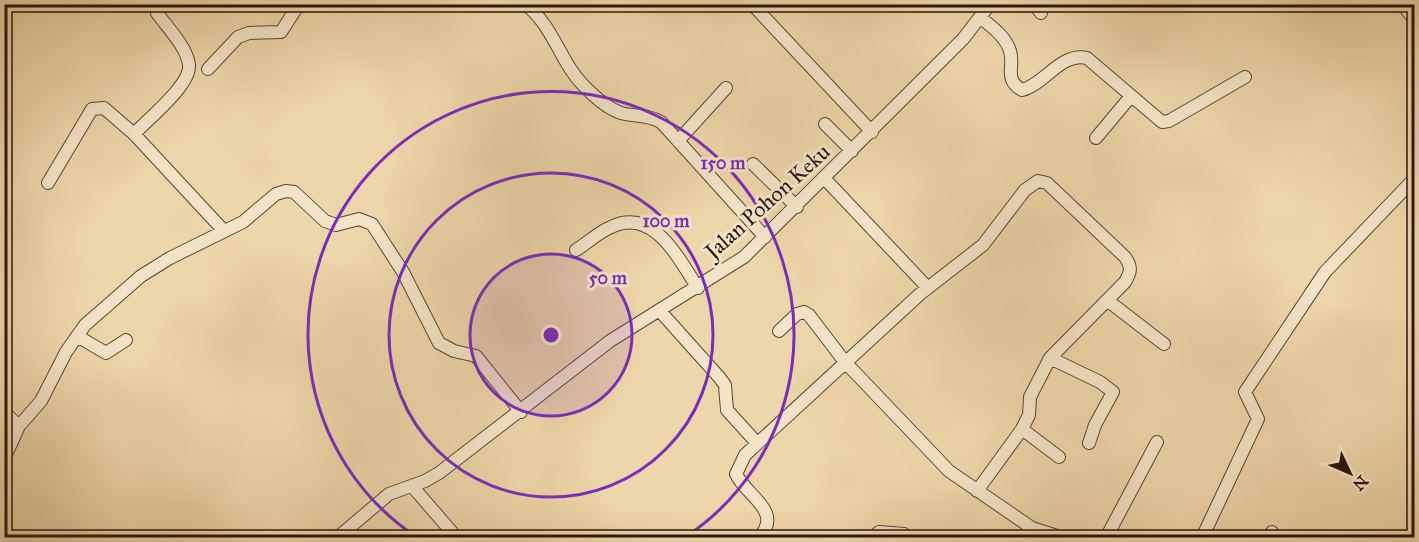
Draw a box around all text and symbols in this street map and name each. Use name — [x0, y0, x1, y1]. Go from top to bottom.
street label: Jalan Pohon Keku — [698, 138, 836, 266]
text: 150 m — [701, 152, 746, 174]
text: 100 m — [643, 210, 690, 232]
text: 50 m — [589, 267, 628, 289]
centre of rings — [541, 325, 561, 345]
north arrow — [1320, 443, 1380, 503]
text: N — [1349, 472, 1372, 495]

